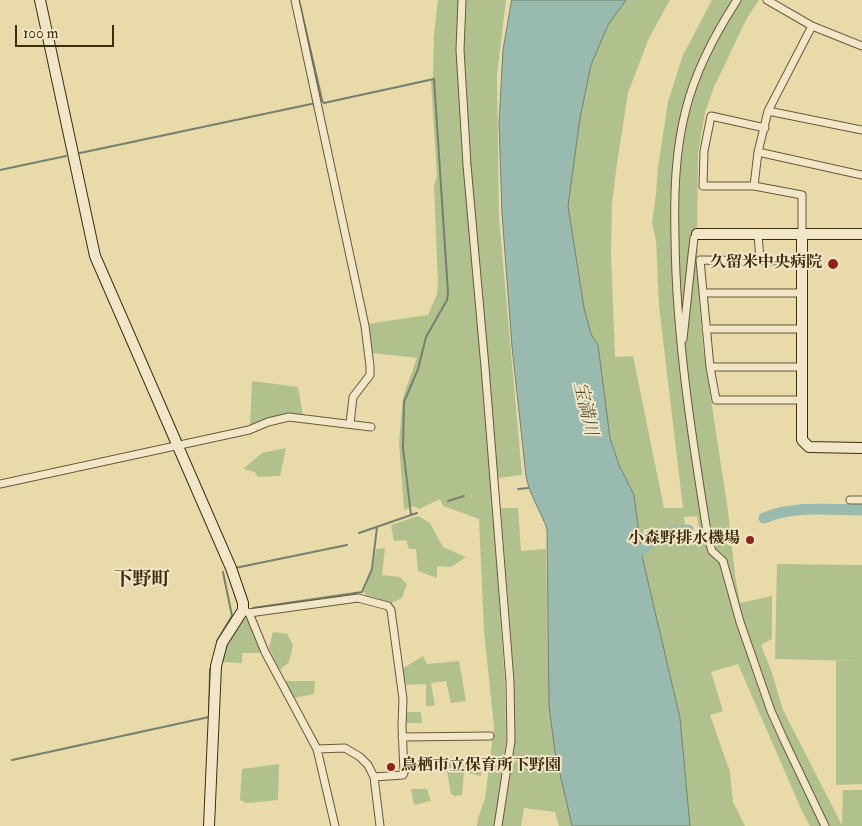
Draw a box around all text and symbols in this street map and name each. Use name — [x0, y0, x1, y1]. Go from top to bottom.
scale bar — [18, 15, 116, 47]
text: 100 m — [23, 24, 58, 43]
place label: 久留米中央病院 — [710, 254, 822, 274]
marker: 久留米中央病院 — [826, 257, 840, 271]
water label: 宝満川 — [567, 380, 601, 438]
place label: 小森野排水機場 — [628, 530, 740, 550]
marker: 小森野排水機場 — [744, 534, 756, 546]
district label: 下野町 — [114, 570, 170, 592]
place label: 鳥栖市立保育所下野園 — [401, 757, 561, 777]
marker: 鳥栖市立保育所下野園 — [385, 761, 397, 773]

